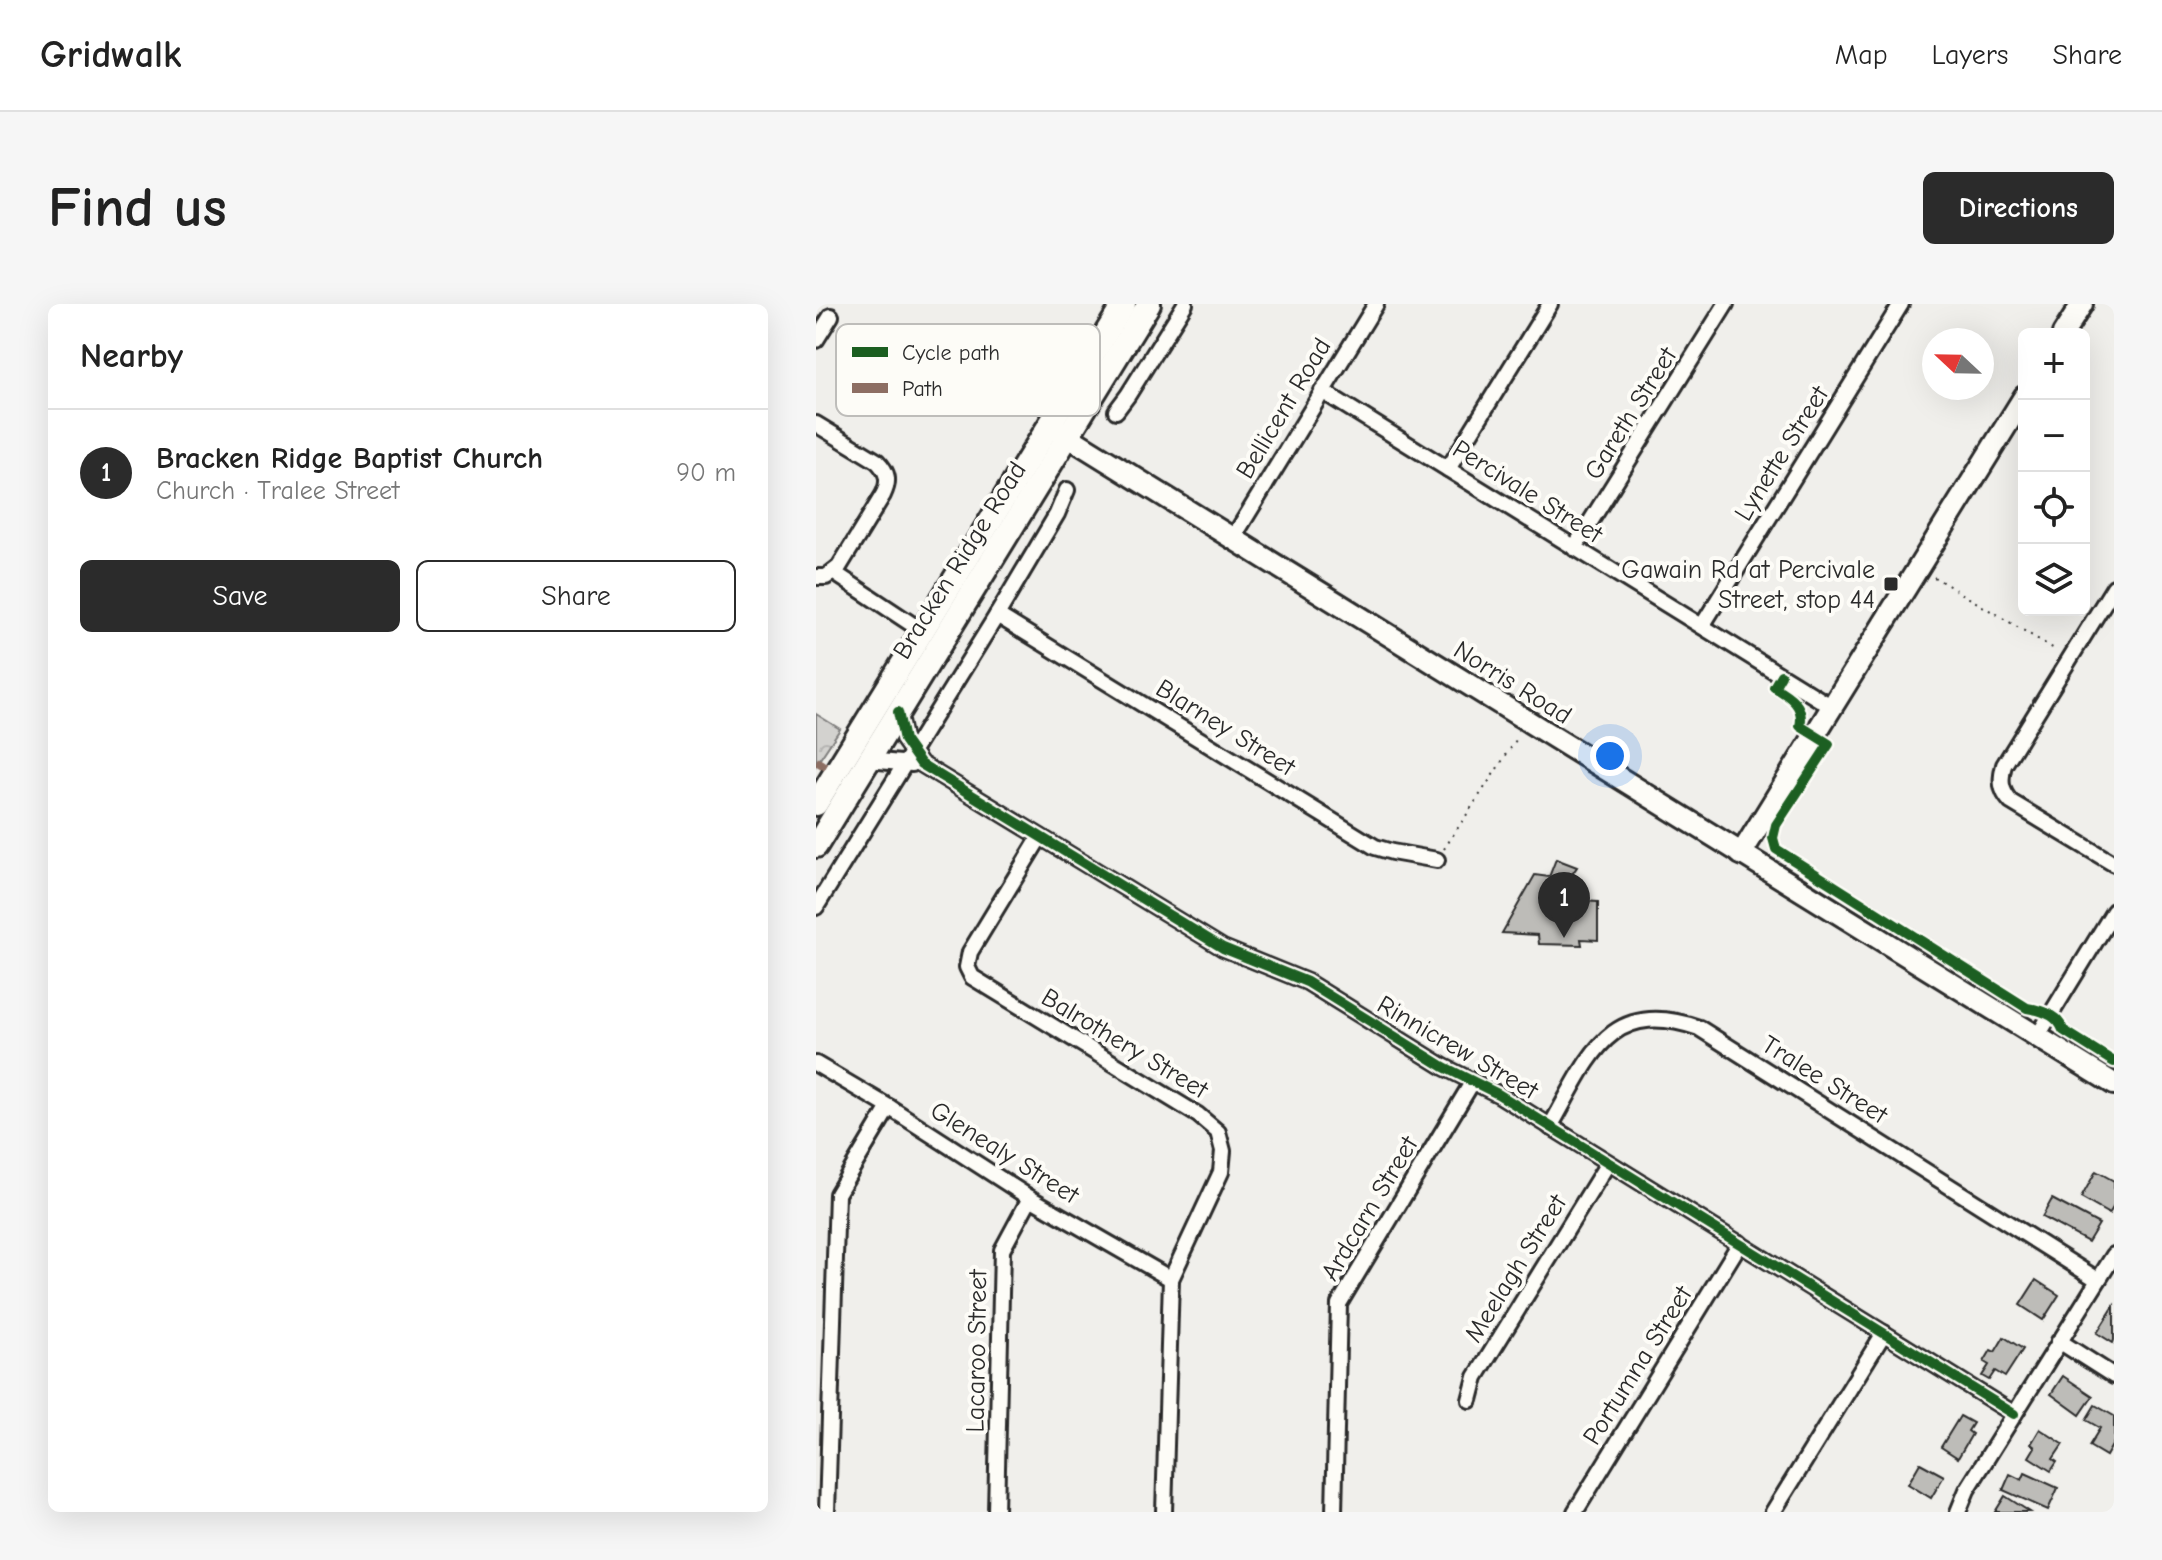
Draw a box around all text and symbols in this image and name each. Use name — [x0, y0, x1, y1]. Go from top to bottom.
text: Gridwalk — [40, 33, 182, 77]
text: Map — [1835, 39, 1888, 71]
text: Layers — [1932, 39, 2008, 71]
text: Share — [2052, 39, 2122, 71]
button: Directions — [1923, 172, 2114, 244]
text: Find us — [48, 176, 227, 240]
legend — [836, 324, 1100, 416]
north arrow — [1922, 328, 1994, 400]
map controls — [2018, 328, 2090, 616]
button: + — [2018, 328, 2090, 400]
street label: Bellicent Road — [1230, 333, 1338, 484]
text: Nearby — [80, 336, 183, 376]
text: Cycle path — [902, 340, 1000, 366]
street label: Gareth Street — [1578, 341, 1684, 485]
text: Path — [902, 376, 943, 402]
street label: Lynette Street — [1729, 379, 1836, 526]
button: − — [2018, 400, 2090, 472]
street label: Percivale Street — [1447, 434, 1609, 551]
text: Bracken Ridge Baptist Church — [156, 441, 543, 476]
street label: Bracken Ridge Road — [887, 456, 1033, 665]
text: 1 — [101, 458, 111, 488]
text: 90 m — [676, 458, 736, 488]
button: locate — [2018, 472, 2090, 544]
text: Church · Tralee Street — [156, 476, 400, 506]
button: layers — [2018, 544, 2090, 616]
place label: Gawain Rd at Percivale Street, stop 44 — [1621, 555, 1875, 615]
button: Save — [80, 560, 400, 632]
button: Share — [416, 560, 736, 632]
marker: Gawain Rd at Percivale Street, stop 44 — [1882, 575, 1900, 593]
street label: Norris Road — [1448, 635, 1577, 731]
street label: Blarney Street — [1150, 673, 1302, 783]
your location — [1590, 736, 1630, 776]
pin: 1 — [1538, 872, 1590, 938]
street label: Balrothery Street — [1036, 982, 1214, 1106]
street label: Rinnicrew Street — [1372, 990, 1545, 1107]
street label: Tralee Street — [1756, 1029, 1894, 1131]
street label: Glenealy Street — [925, 1095, 1086, 1211]
street label: Ardcarn Street — [1315, 1130, 1425, 1286]
street label: Meelagh Street — [1458, 1188, 1574, 1348]
street label: Lacaroo Street — [961, 1268, 993, 1433]
street label: Portumna Street — [1577, 1279, 1699, 1450]

